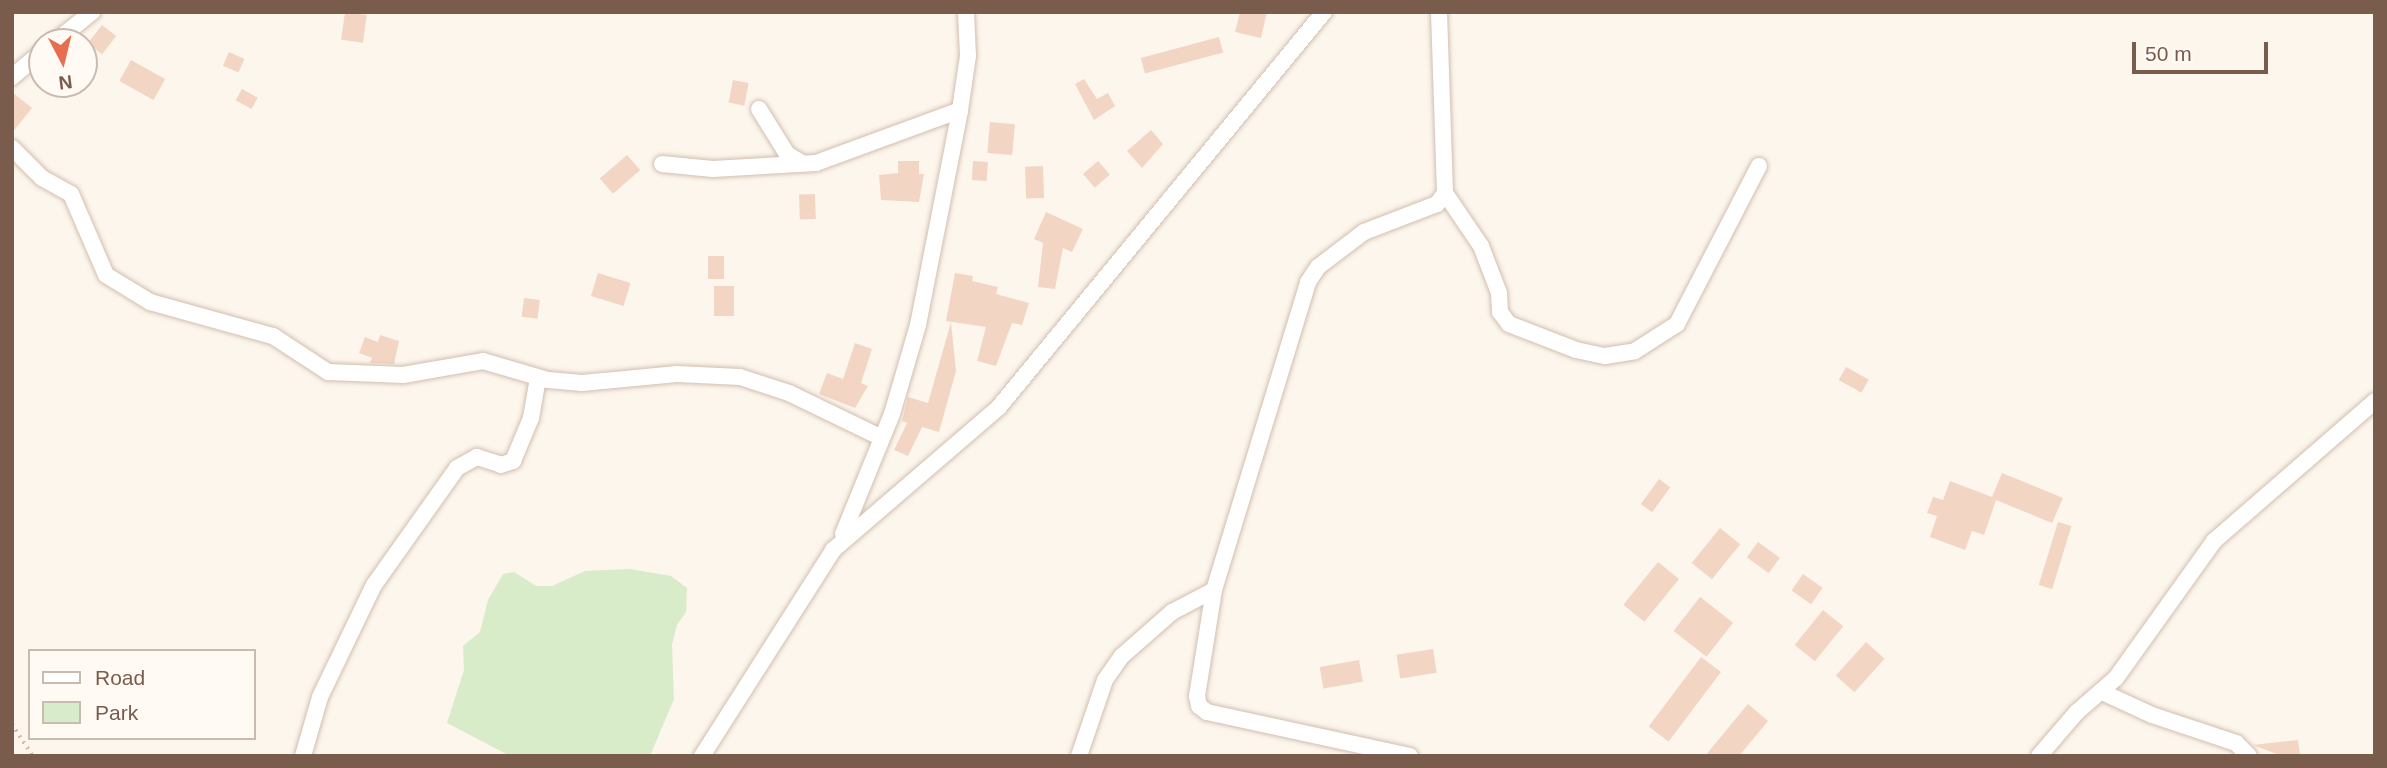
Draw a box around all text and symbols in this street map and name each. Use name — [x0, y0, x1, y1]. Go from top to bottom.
north arrow — [28, 28, 98, 98]
scale bar — [2135, 28, 2272, 72]
text: 50 m — [2145, 42, 2192, 65]
text: N — [57, 71, 73, 94]
legend — [28, 649, 256, 740]
text: Road — [95, 666, 145, 689]
text: Park — [95, 701, 138, 724]

